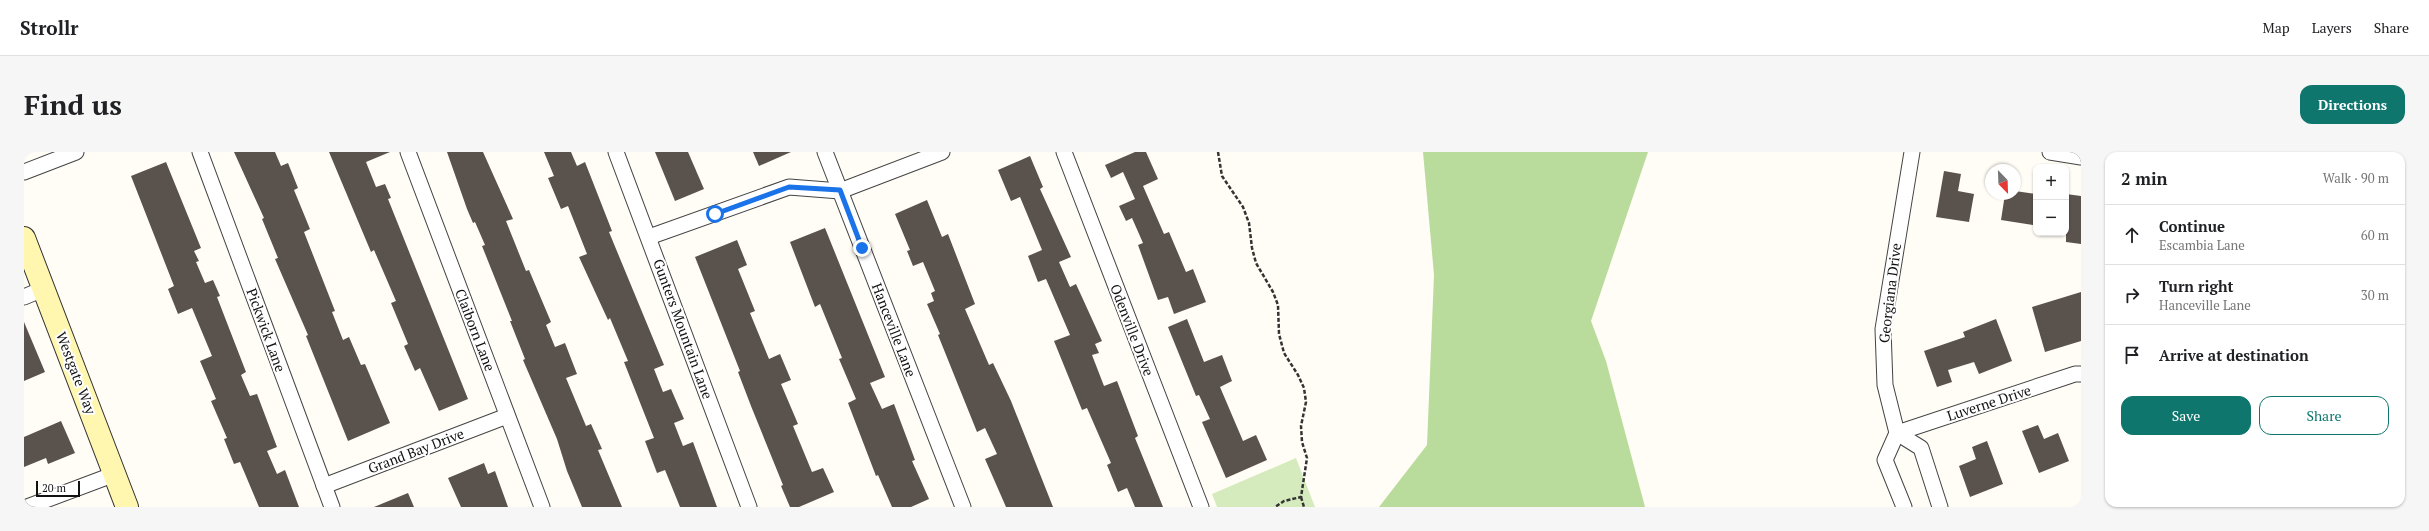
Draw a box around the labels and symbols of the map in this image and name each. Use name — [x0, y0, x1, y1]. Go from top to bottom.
north arrow — [1985, 164, 2021, 200]
route start — [706, 205, 724, 223]
route end — [853, 239, 871, 257]
street label: Georgiana Drive — [1874, 242, 1905, 344]
street label: Gunters Mountain Lane — [649, 256, 718, 401]
street label: Hanceville Lane — [868, 280, 921, 379]
street label: Odenville Drive — [1106, 281, 1159, 379]
street label: Pickwick Lane — [242, 285, 290, 374]
street label: Claiborn Lane — [451, 286, 500, 374]
street label: Westgate Way — [52, 329, 101, 418]
street label: Luverne Drive — [1944, 380, 2033, 425]
street label: Grand Bay Drive — [365, 424, 466, 478]
scale bar — [36, 479, 80, 498]

